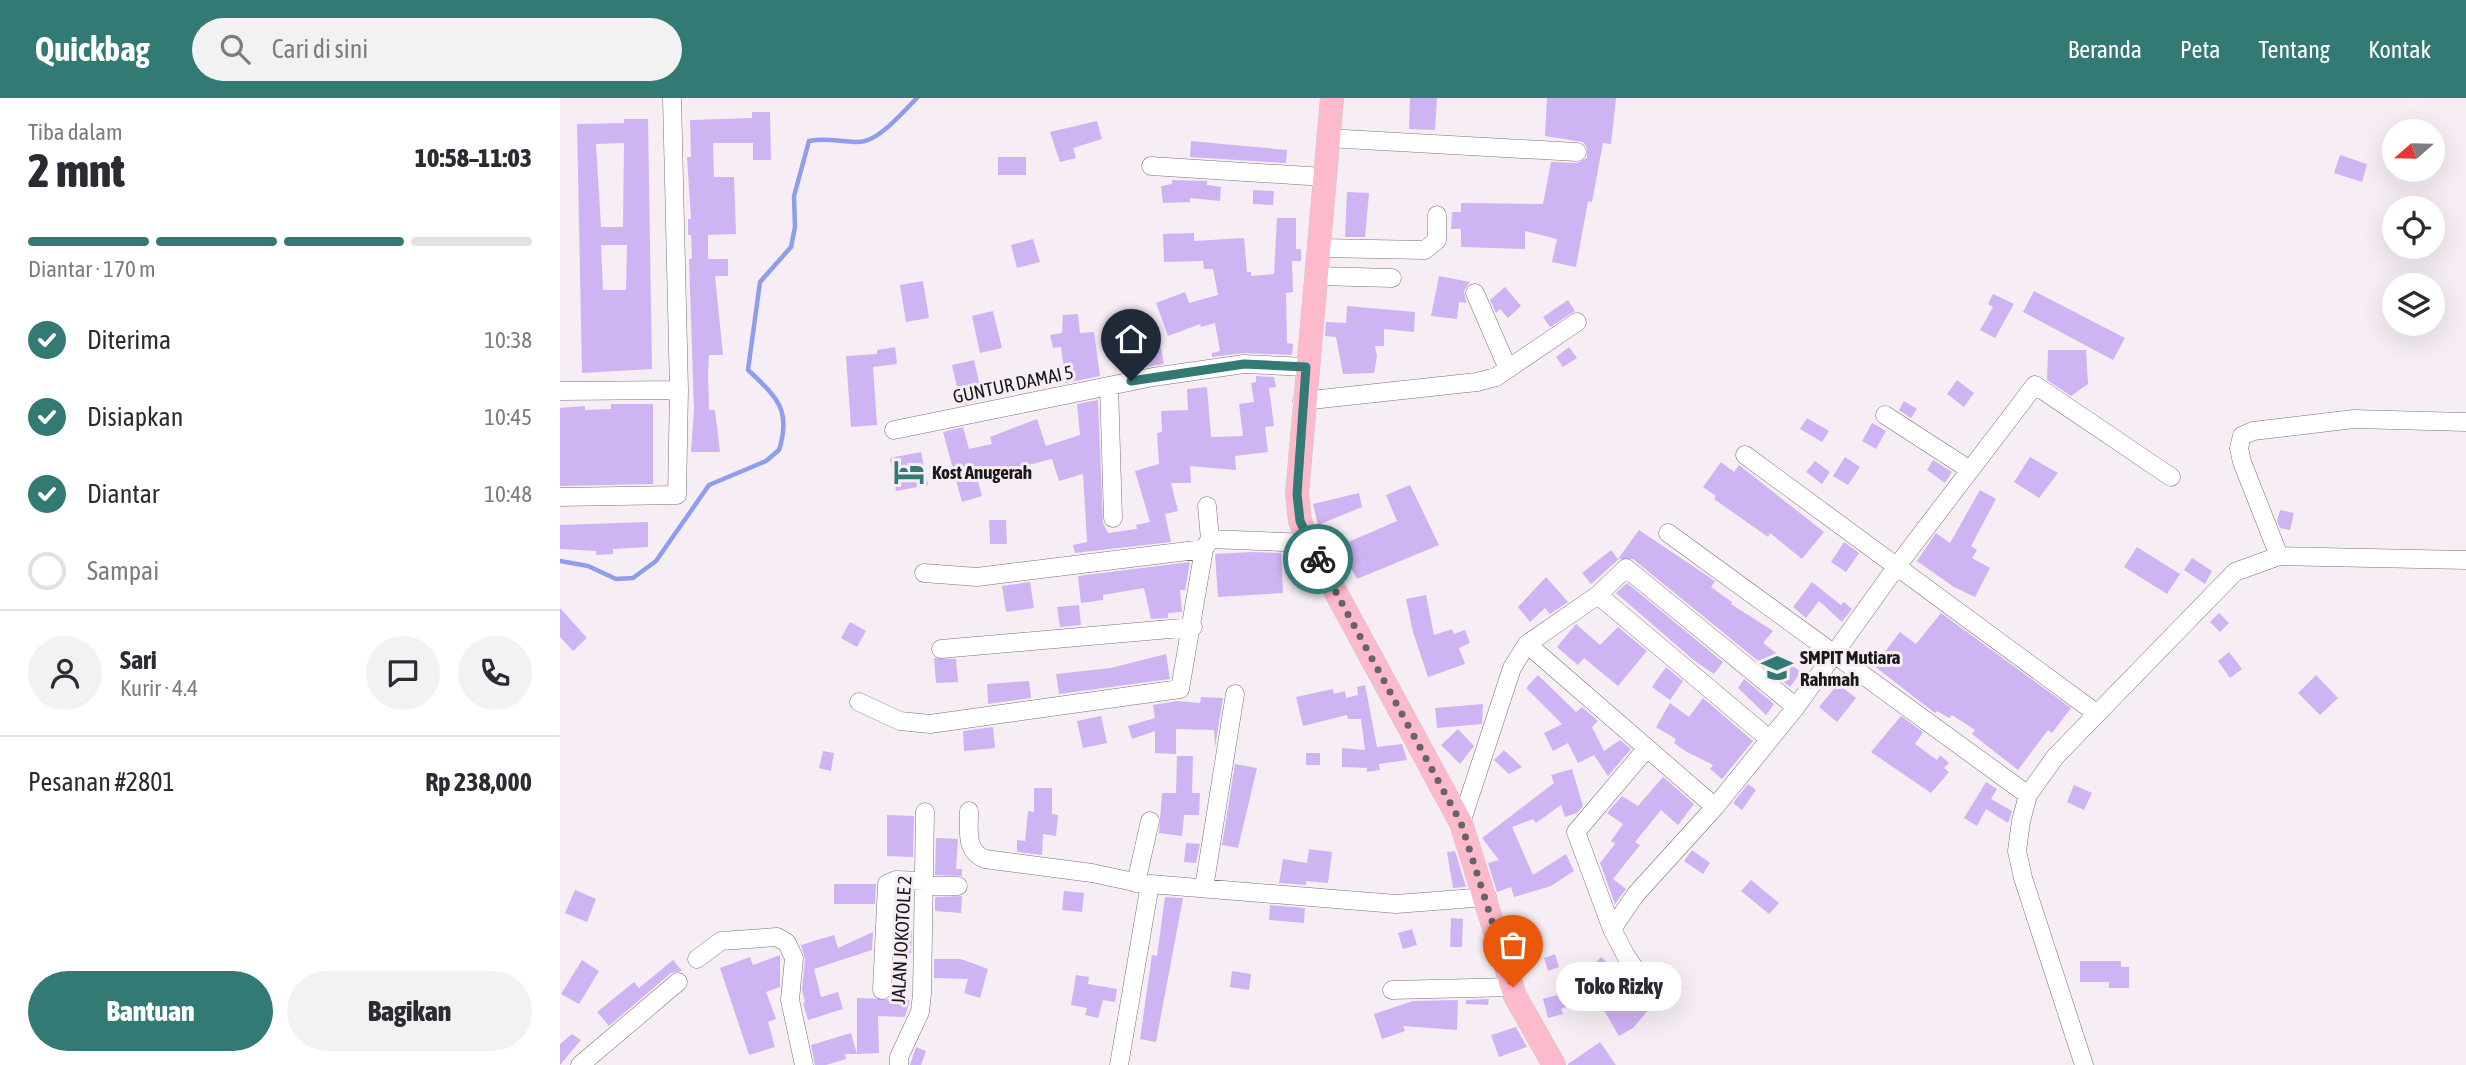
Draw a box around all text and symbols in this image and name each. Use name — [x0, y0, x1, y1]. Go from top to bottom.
search box — [192, 18, 682, 81]
text: Quickbag — [35, 30, 150, 68]
icon: search — [216, 30, 254, 68]
text: Cari di sini — [272, 34, 368, 64]
text: Beranda — [2068, 36, 2142, 63]
text: Peta — [2180, 36, 2220, 63]
text: Tentang — [2258, 36, 2330, 63]
text: Kontak — [2368, 36, 2431, 63]
text: Tiba dalam — [28, 119, 123, 145]
north arrow — [2382, 119, 2445, 182]
map controls — [2382, 119, 2445, 336]
text: 10:58–11:03 — [415, 143, 532, 173]
text: 2 mnt — [28, 144, 125, 197]
button: locate — [2382, 196, 2445, 259]
text: Diantar · 170 m — [28, 256, 156, 282]
button: layers — [2382, 273, 2445, 336]
pin — [1101, 309, 1161, 381]
icon: home — [1112, 320, 1150, 358]
icon: check — [28, 321, 66, 359]
text: Diterima — [87, 325, 171, 355]
text: 10:38 — [484, 327, 532, 353]
street label: GUNTUR DAMAI 5 — [951, 361, 1075, 407]
icon: check — [28, 398, 66, 436]
text: Disiapkan — [87, 402, 183, 432]
text: 10:45 — [484, 404, 532, 430]
hotel icon: Kost Anugerah — [892, 455, 926, 489]
place label: Kost Anugerah — [932, 461, 1032, 483]
icon: check — [28, 475, 66, 513]
text: Diantar — [87, 479, 160, 509]
text: 10:48 — [484, 481, 532, 507]
courier — [1283, 524, 1353, 594]
icon: bike — [1299, 540, 1337, 578]
text: Sampai — [87, 556, 159, 586]
button: person — [28, 636, 102, 710]
button: chat — [366, 636, 440, 710]
button: phone — [458, 636, 532, 710]
text: Sari — [120, 645, 157, 675]
place label: SMPIT Mutiara Rahmah — [1800, 646, 1901, 690]
school or university icon: SMPIT Mutiara Rahmah — [1760, 651, 1794, 685]
text: Kurir · 4.4 — [120, 675, 198, 701]
text: Pesanan #2801 — [28, 767, 175, 797]
text: Rp 238,000 — [425, 767, 532, 797]
street label: JALAN JOKOTOLE 2 — [887, 875, 915, 1005]
pin — [1483, 915, 1543, 987]
icon: bag — [1494, 926, 1532, 964]
callout: Toko Rizky — [1555, 962, 1681, 1012]
button: Bantuan — [28, 971, 273, 1051]
button: Bagikan — [287, 971, 532, 1051]
text: Toko Rizky — [1575, 973, 1663, 999]

